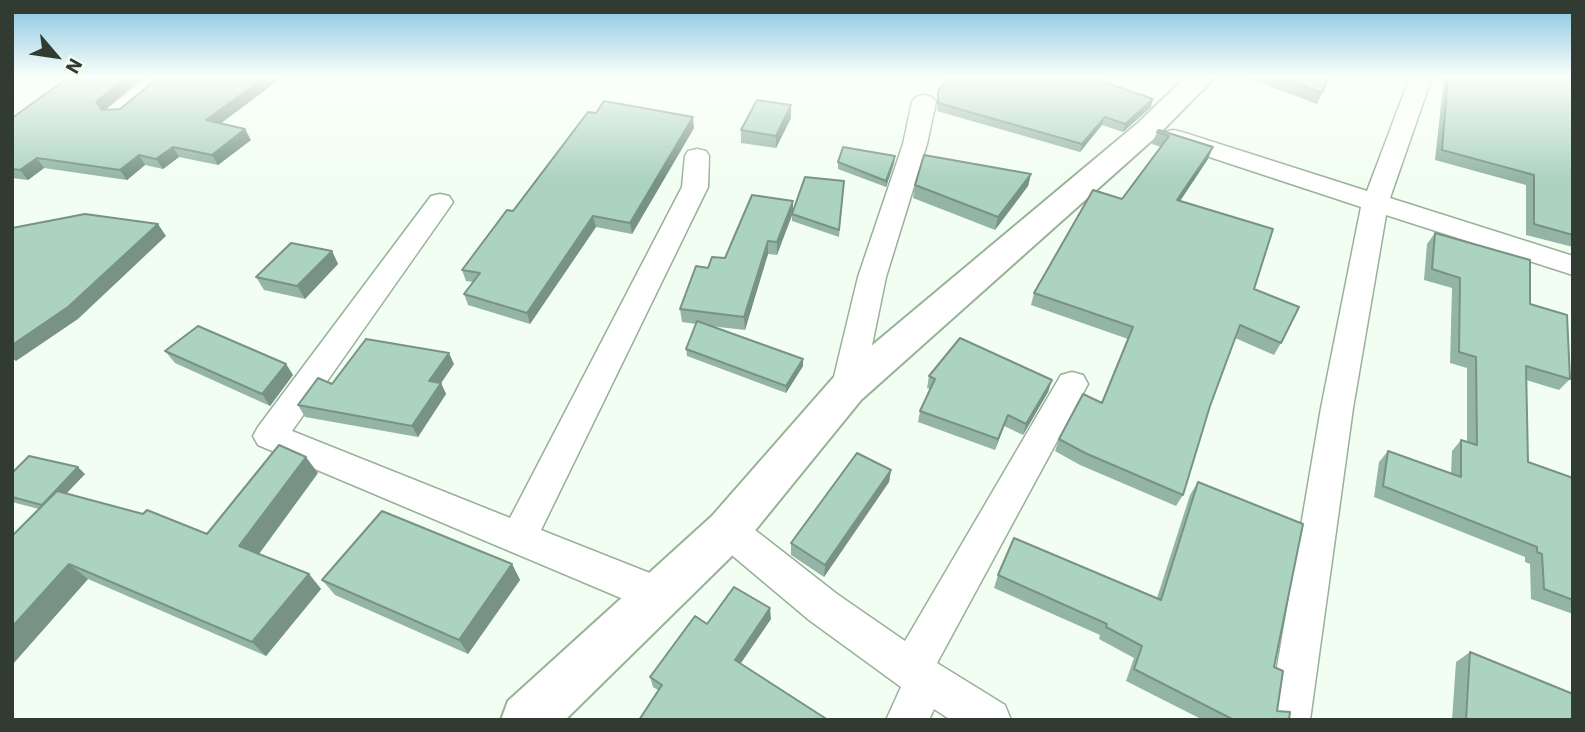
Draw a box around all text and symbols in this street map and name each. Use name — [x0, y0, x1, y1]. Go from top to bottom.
north arrow — [21, 21, 91, 91]
text: N — [61, 54, 88, 78]

